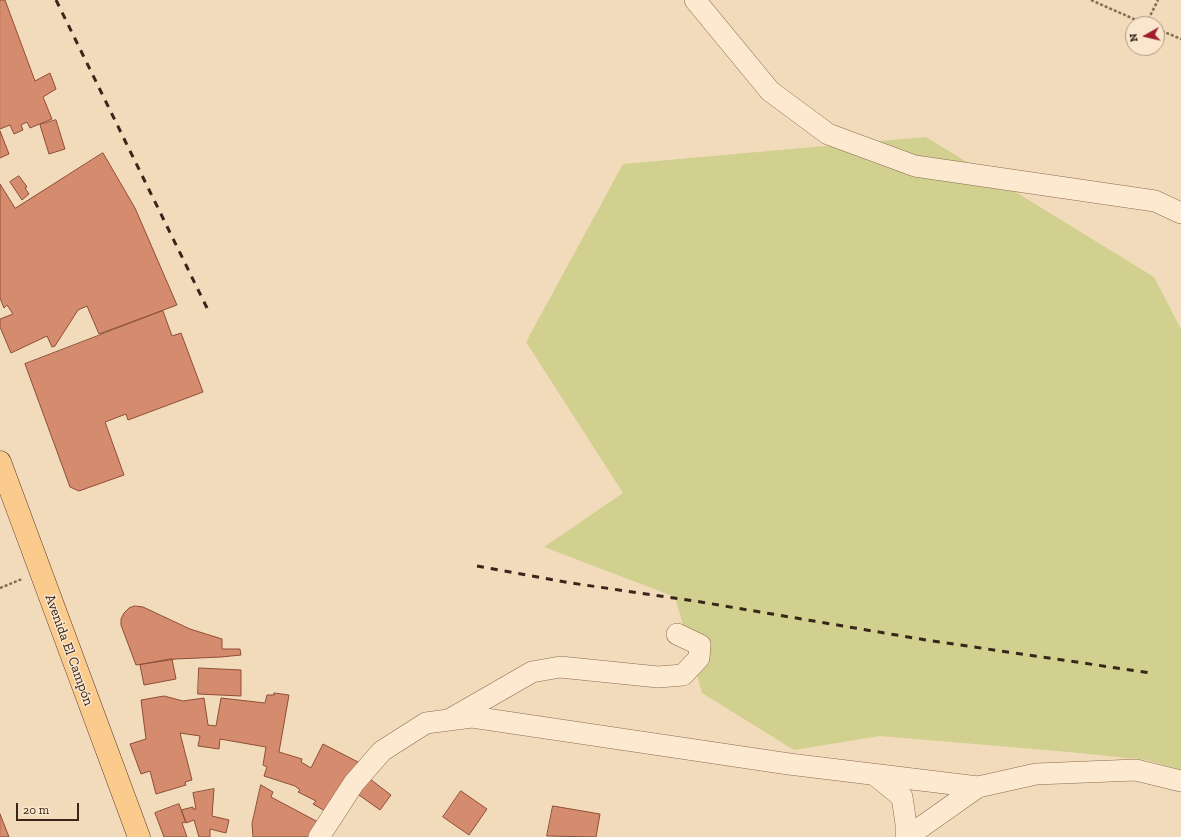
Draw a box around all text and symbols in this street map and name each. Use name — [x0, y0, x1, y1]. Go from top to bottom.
north arrow — [1125, 16, 1165, 56]
text: N — [1127, 33, 1141, 43]
street label: Avenida El Campón — [41, 592, 97, 708]
scale bar — [18, 795, 81, 821]
text: 20 m — [23, 803, 49, 817]

